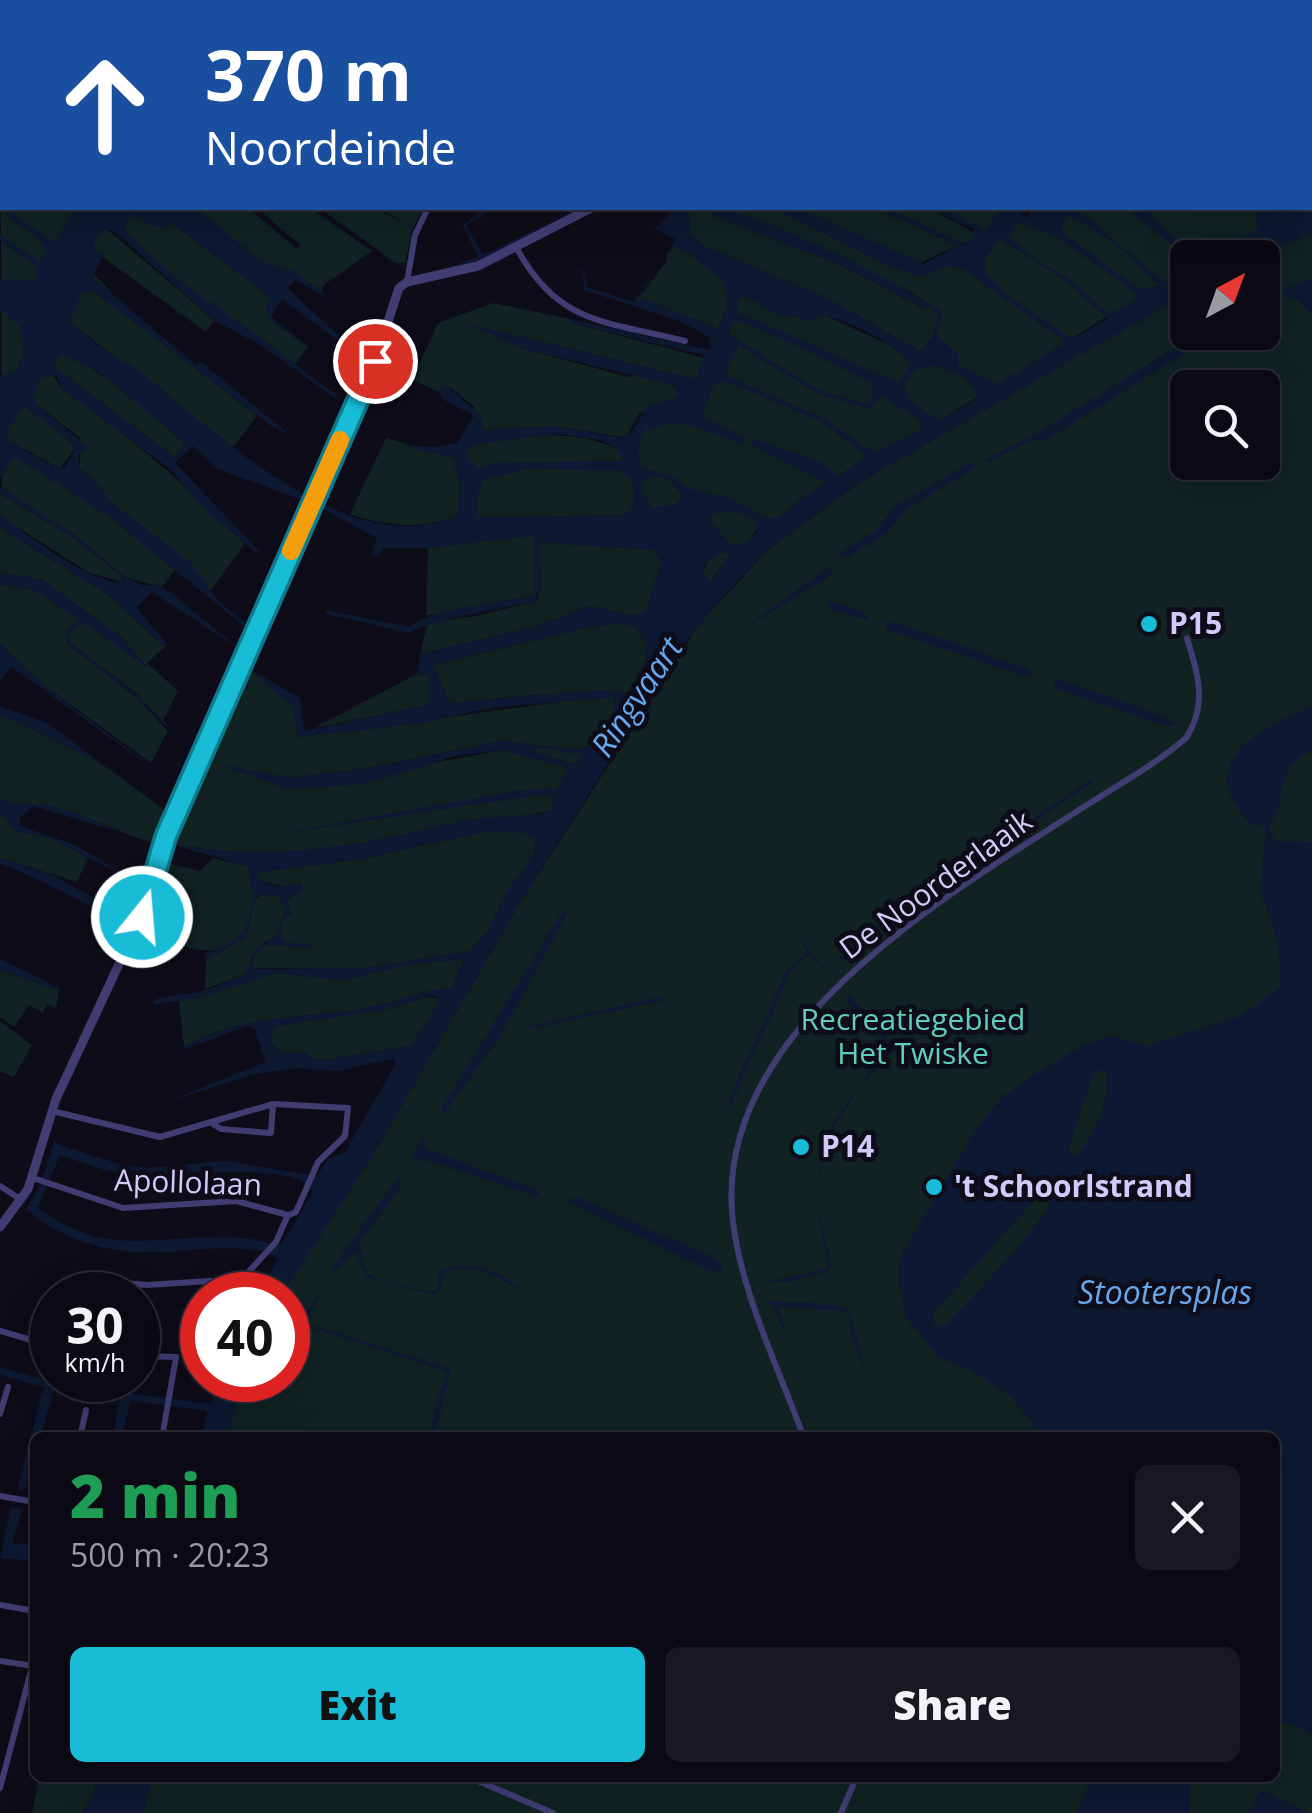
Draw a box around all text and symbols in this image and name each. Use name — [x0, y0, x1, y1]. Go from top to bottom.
text: 370 m — [205, 26, 412, 122]
icon: ahead — [40, 40, 170, 170]
text: Noordeinde — [205, 117, 456, 178]
north arrow — [1170, 240, 1280, 350]
map controls — [1170, 240, 1280, 480]
pin — [333, 319, 418, 404]
icon: arrive — [348, 334, 403, 389]
button: search — [1170, 370, 1280, 480]
place label: P15 — [1169, 602, 1222, 643]
marker: P15 — [1138, 613, 1160, 635]
water label: Ringvaart — [580, 627, 692, 764]
street label: De Noorderlaaik — [830, 800, 1040, 968]
position arrow — [90, 865, 194, 969]
park label: Recreatiegebied Het Twiske — [801, 998, 1025, 1073]
place label: P14 — [821, 1125, 874, 1166]
marker: P14 — [790, 1136, 812, 1158]
street label: Apollolaan — [113, 1158, 263, 1205]
place label: 't Schoorlstrand — [954, 1165, 1193, 1206]
marker: 't Schoorlstrand — [923, 1176, 945, 1198]
water label: Stootersplas — [1078, 1270, 1252, 1313]
speed limit sign: 40 — [180, 1272, 310, 1402]
text: 30 — [66, 1291, 124, 1359]
text: km/h — [65, 1345, 125, 1379]
text: 2 min — [70, 1454, 240, 1536]
button: close — [1135, 1465, 1240, 1570]
text: 500 m · 20:23 — [70, 1533, 269, 1576]
button: Exit — [70, 1647, 645, 1762]
button: Share — [665, 1647, 1240, 1762]

